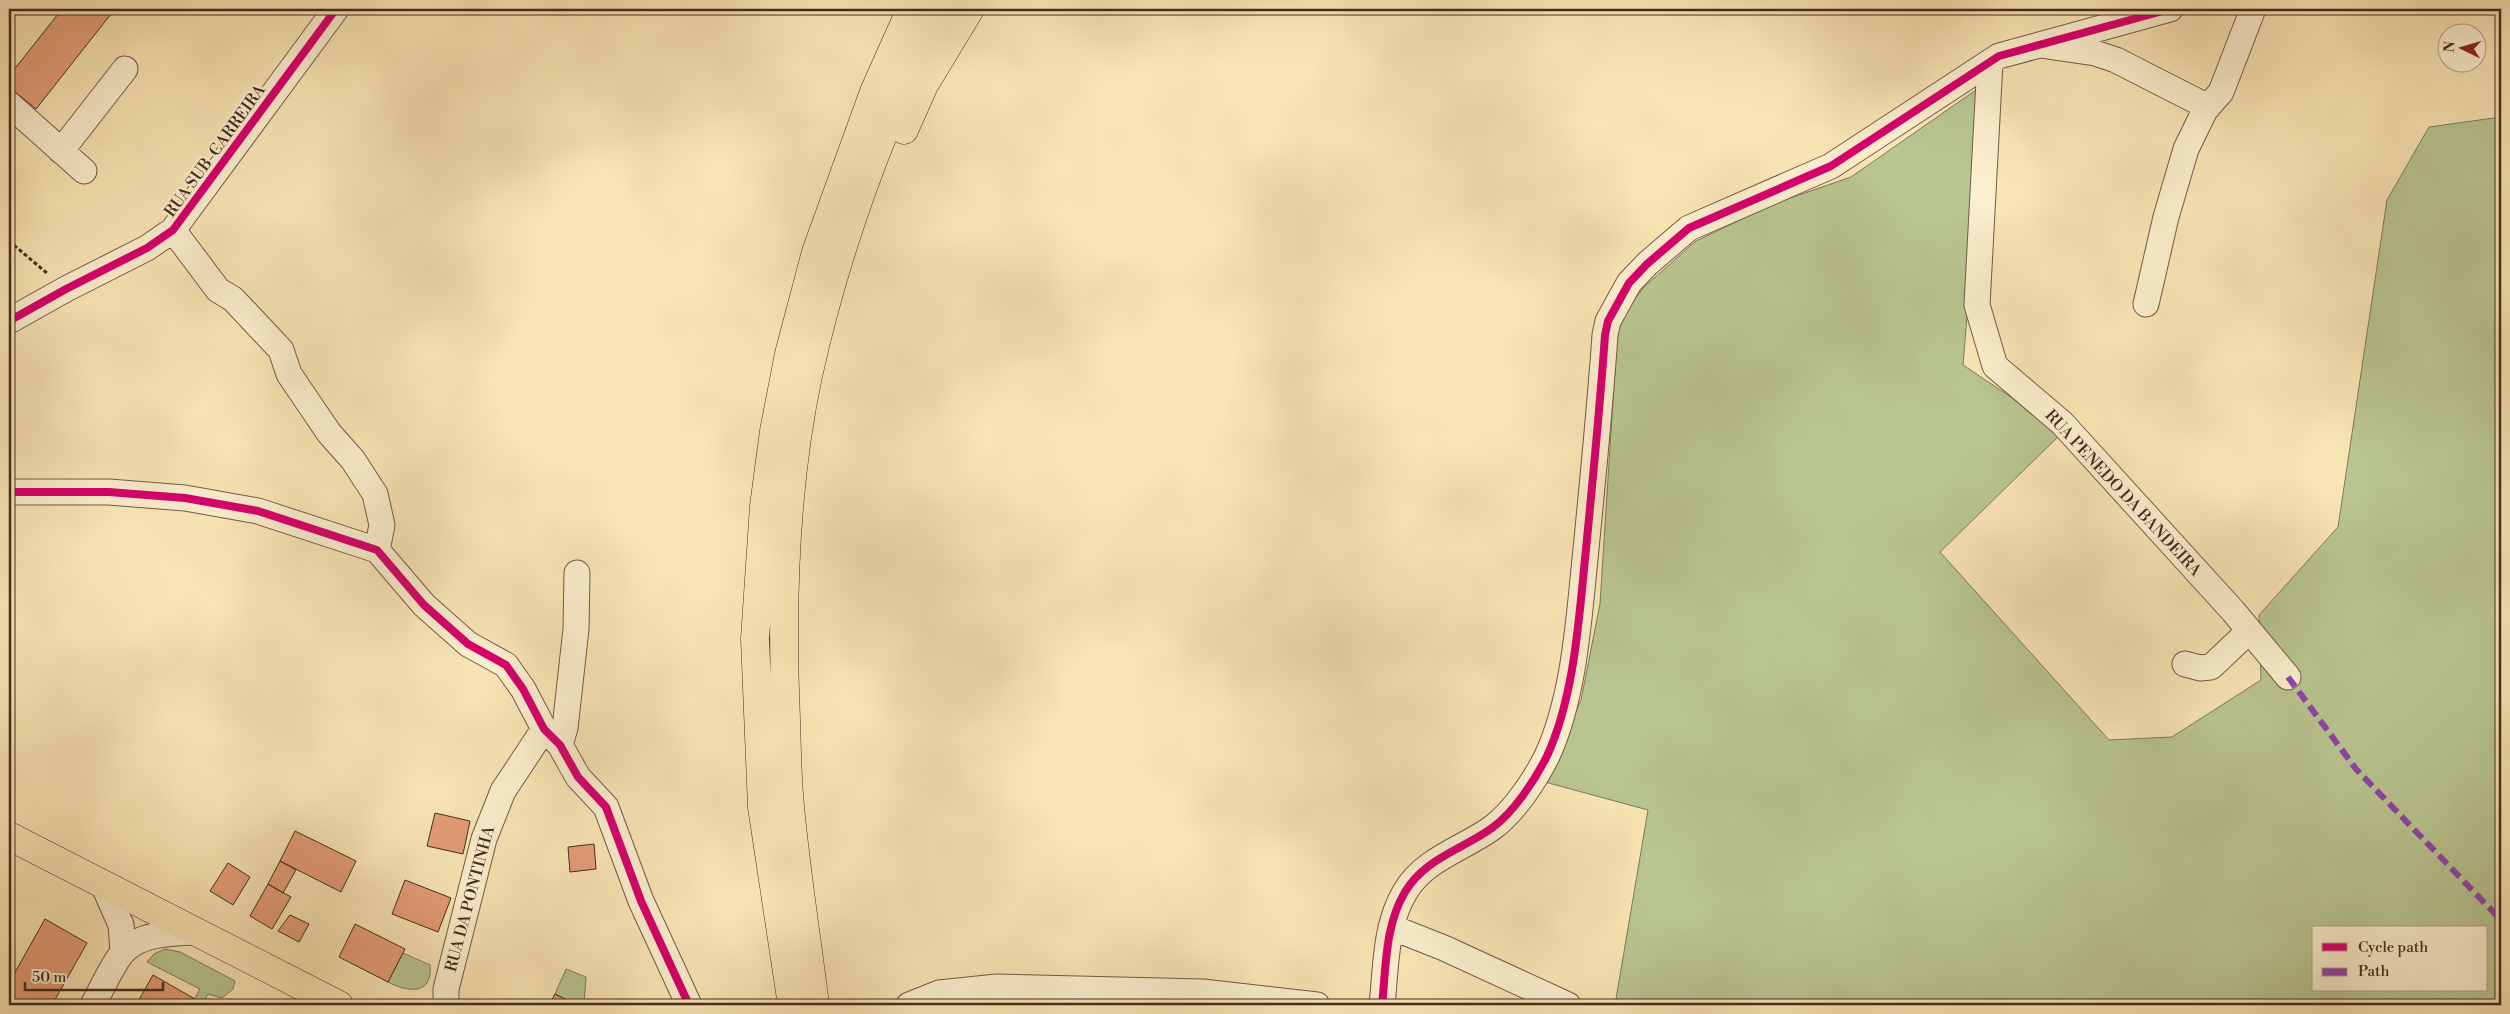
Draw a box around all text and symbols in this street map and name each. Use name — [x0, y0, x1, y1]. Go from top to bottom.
north arrow — [2438, 22, 2488, 72]
text: N — [2441, 41, 2459, 53]
street label: RUA SUB-CARREIRA — [160, 80, 270, 221]
street label: RUA PENEDO DA BANDEIRA — [2041, 406, 2206, 581]
street label: RUA DA PONTINHA — [441, 823, 499, 974]
legend — [2312, 926, 2488, 992]
text: Cycle path — [2358, 938, 2428, 957]
scale bar — [25, 959, 162, 991]
text: Path — [2358, 962, 2390, 981]
text: 50 m — [32, 968, 66, 987]

